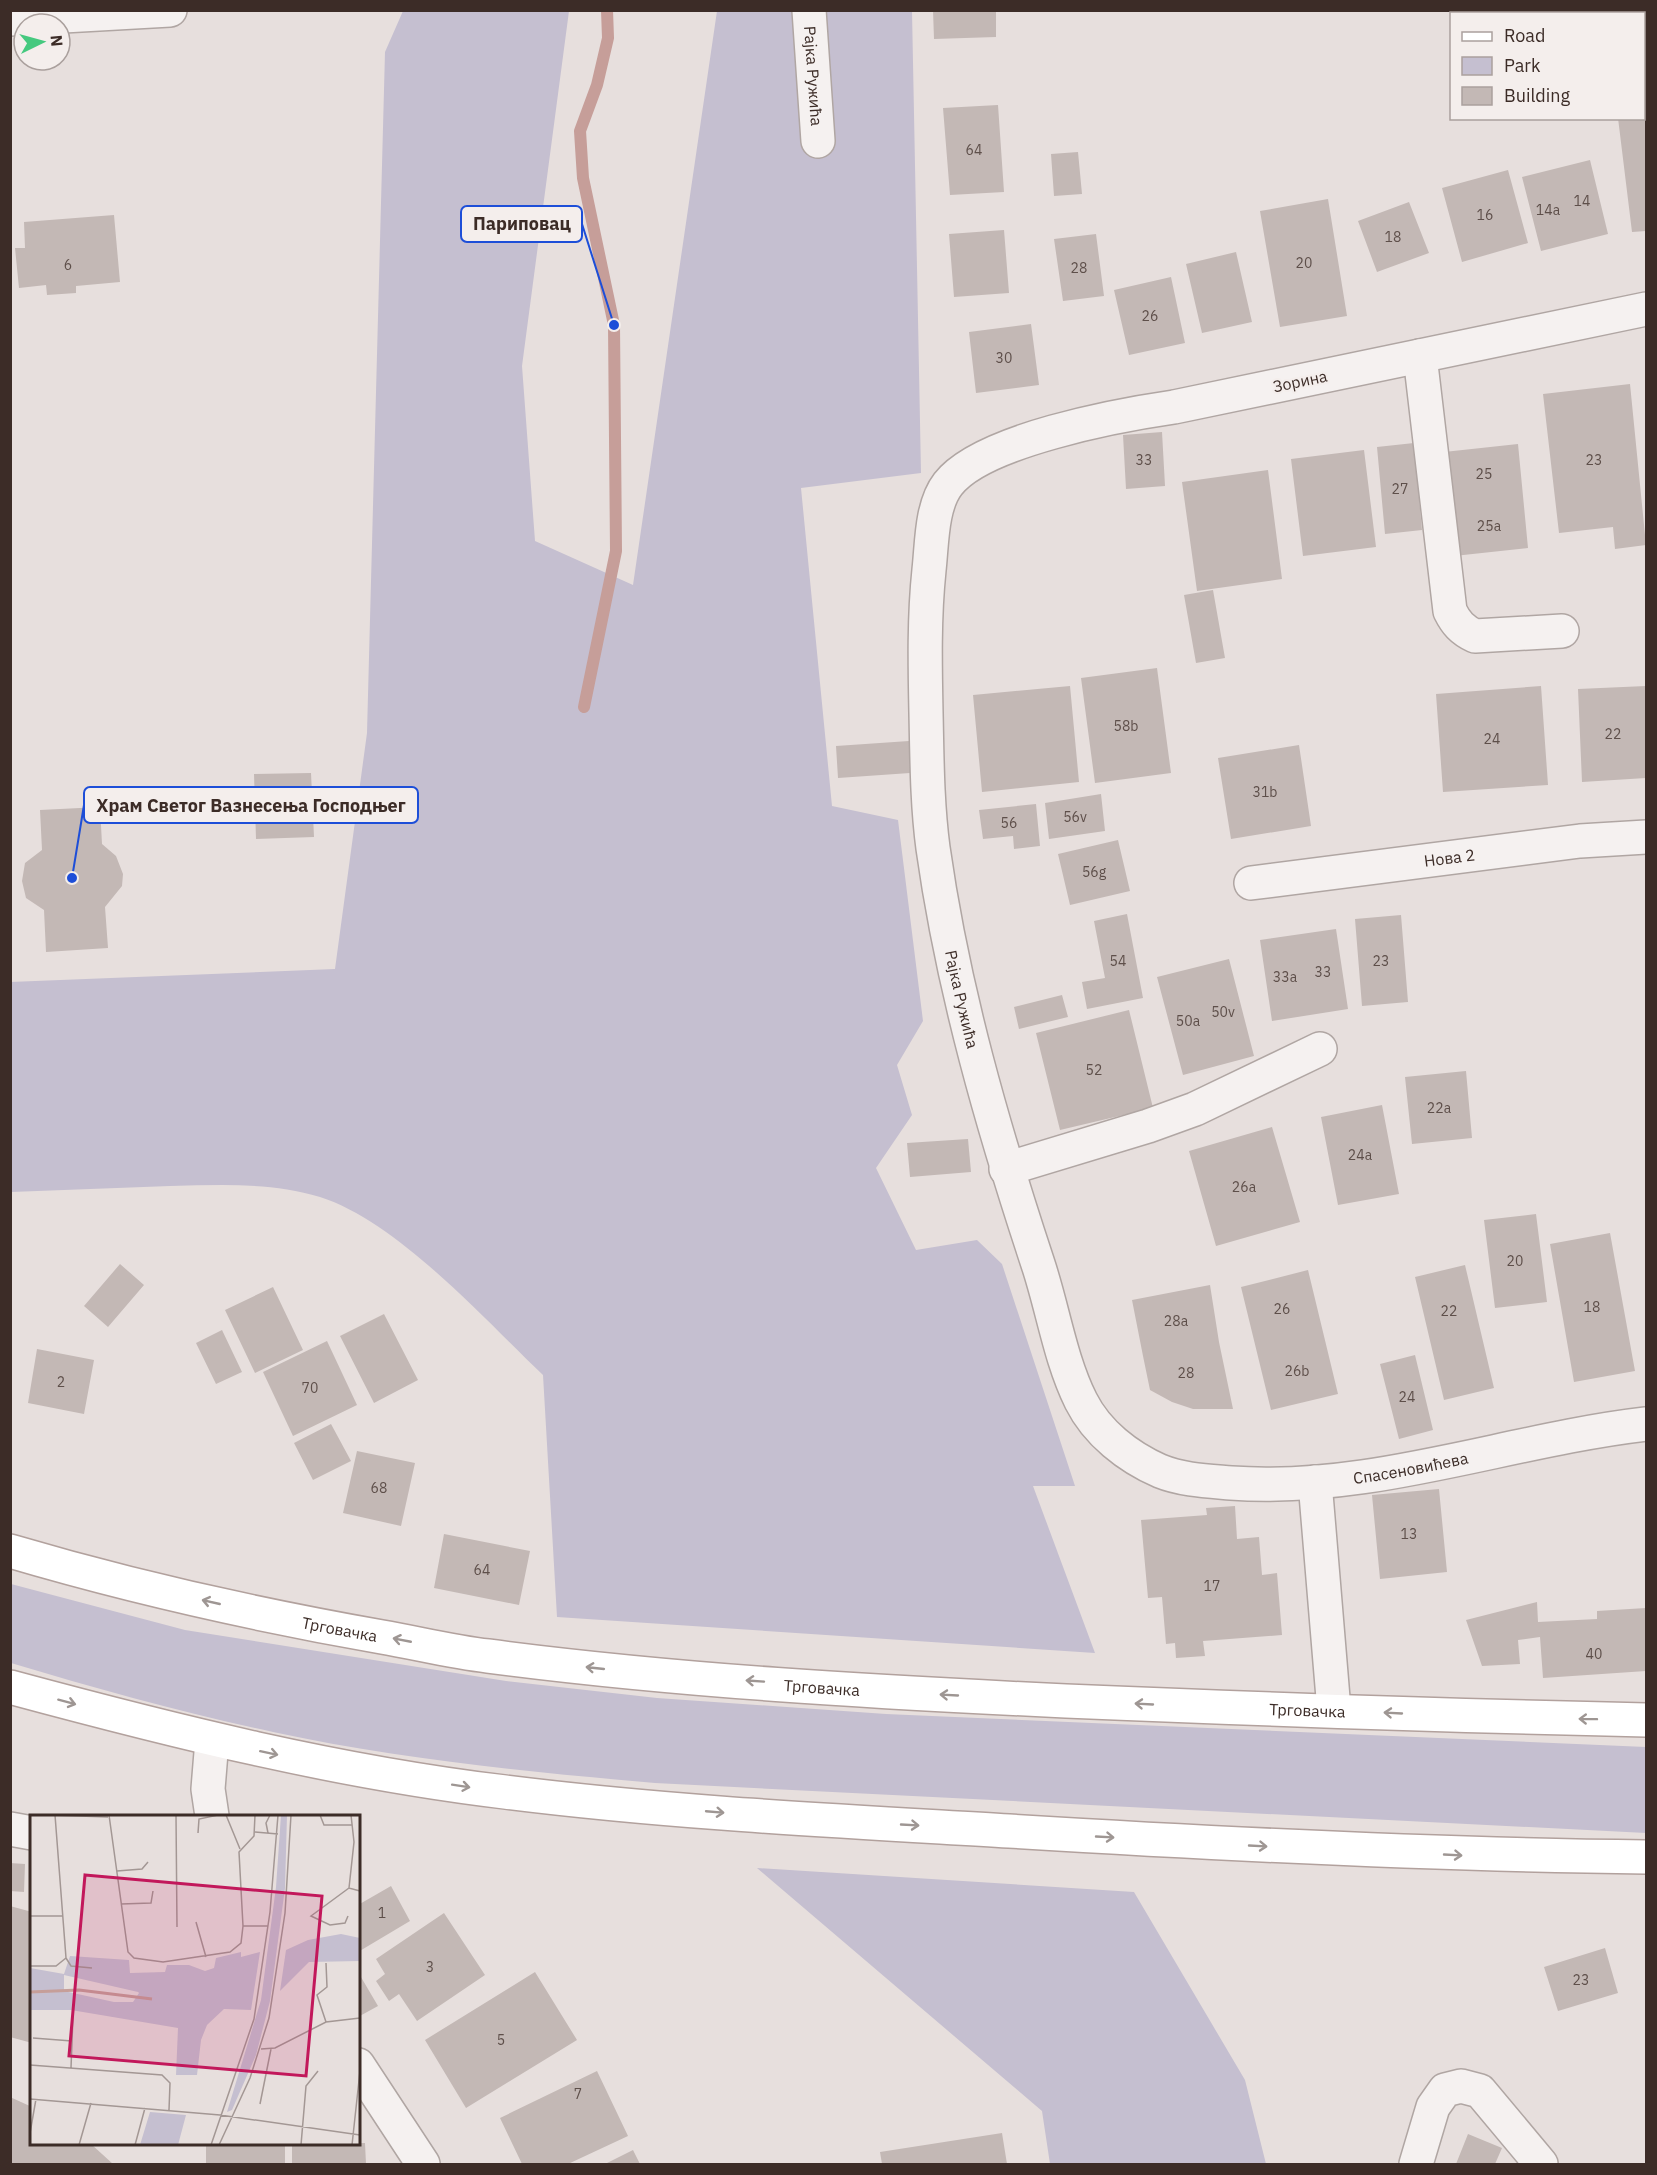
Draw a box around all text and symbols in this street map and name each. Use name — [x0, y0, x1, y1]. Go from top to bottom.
north arrow — [12, 12, 72, 72]
legend — [1450, 12, 1645, 120]
text: Road — [1504, 24, 1545, 47]
street label: Рајка Ружића — [800, 25, 827, 127]
text: N — [46, 34, 67, 47]
text: Park — [1504, 54, 1541, 77]
text: Building — [1504, 84, 1571, 107]
house number: 64 — [966, 141, 982, 159]
house number: 14 — [1574, 192, 1590, 210]
house number: 14a — [1536, 201, 1561, 219]
callout: Париповац — [461, 206, 582, 242]
house number: 16 — [1477, 206, 1493, 224]
text: Париповац — [473, 212, 572, 235]
house number: 18 — [1385, 228, 1401, 246]
house number: 20 — [1296, 254, 1312, 272]
house number: 6 — [64, 256, 72, 274]
house number: 28 — [1071, 259, 1087, 277]
house number: 26 — [1142, 307, 1158, 325]
house number: 30 — [996, 349, 1012, 367]
street label: Зорина — [1271, 365, 1329, 397]
house number: 33 — [1136, 451, 1152, 469]
house number: 23 — [1586, 451, 1602, 469]
house number: 25 — [1476, 465, 1492, 483]
house number: 27 — [1392, 480, 1408, 498]
house number: 25a — [1477, 517, 1502, 535]
house number: 58b — [1114, 717, 1138, 735]
house number: 22 — [1605, 725, 1621, 743]
house number: 24 — [1484, 730, 1500, 748]
house number: 31b — [1253, 783, 1277, 801]
callout: Храм Светог Вазнесења Господњег — [84, 787, 418, 823]
text: Храм Светог Вазнесења Господњег — [96, 794, 406, 817]
house number: 56v — [1063, 808, 1087, 826]
house number: 56 — [1001, 814, 1017, 832]
street label: Нова 2 — [1423, 845, 1476, 871]
house number: 56g — [1082, 863, 1107, 881]
street label: Рајка Ружића — [941, 948, 983, 1051]
house number: 54 — [1110, 952, 1126, 970]
house number: 23 — [1373, 952, 1389, 970]
house number: 33 — [1315, 963, 1331, 981]
house number: 33a — [1273, 968, 1298, 986]
house number: 50v — [1211, 1003, 1235, 1021]
house number: 50a — [1176, 1012, 1201, 1030]
house number: 52 — [1086, 1061, 1102, 1079]
house number: 22a — [1427, 1099, 1452, 1117]
house number: 24a — [1348, 1146, 1373, 1164]
house number: 26a — [1232, 1178, 1257, 1196]
house number: 20 — [1507, 1252, 1523, 1270]
house number: 18 — [1584, 1298, 1600, 1316]
house number: 26 — [1274, 1300, 1290, 1318]
house number: 22 — [1441, 1302, 1457, 1320]
house number: 28a — [1164, 1312, 1189, 1330]
house number: 26b — [1285, 1362, 1309, 1380]
house number: 28 — [1178, 1364, 1194, 1382]
house number: 2 — [57, 1373, 65, 1391]
house number: 70 — [302, 1379, 318, 1397]
house number: 24 — [1399, 1388, 1415, 1406]
street label: Спасеновићева — [1352, 1447, 1470, 1488]
house number: 68 — [371, 1479, 387, 1497]
house number: 13 — [1401, 1525, 1417, 1543]
house number: 64 — [474, 1561, 490, 1579]
house number: 17 — [1204, 1577, 1220, 1595]
one-way arrow — [201, 1596, 220, 1608]
street label: Трговачка — [300, 1612, 379, 1646]
one-way arrow — [393, 1634, 412, 1645]
house number: 40 — [1586, 1645, 1602, 1663]
one-way arrow — [585, 1662, 605, 1673]
one-way arrow — [745, 1675, 765, 1686]
street label: Трговачка — [783, 1675, 861, 1700]
one-way arrow — [940, 1689, 960, 1700]
one-way arrow — [57, 1697, 76, 1708]
one-way arrow — [1134, 1699, 1154, 1710]
street label: Трговачка — [1269, 1699, 1346, 1722]
one-way arrow — [1384, 1707, 1404, 1718]
one-way arrow — [1579, 1713, 1599, 1725]
one-way arrow — [259, 1747, 278, 1759]
one-way arrow — [451, 1780, 470, 1791]
one-way arrow — [705, 1807, 725, 1818]
inset map — [30, 1815, 360, 2145]
one-way arrow — [900, 1820, 919, 1831]
one-way arrow — [1094, 1832, 1114, 1843]
one-way arrow — [1247, 1840, 1267, 1851]
one-way arrow — [1442, 1849, 1462, 1860]
house number: 1 — [378, 1904, 386, 1922]
house number: 3 — [426, 1958, 434, 1976]
house number: 23 — [1573, 1971, 1589, 1989]
house number: 5 — [497, 2031, 505, 2049]
house number: 7 — [574, 2085, 582, 2103]

